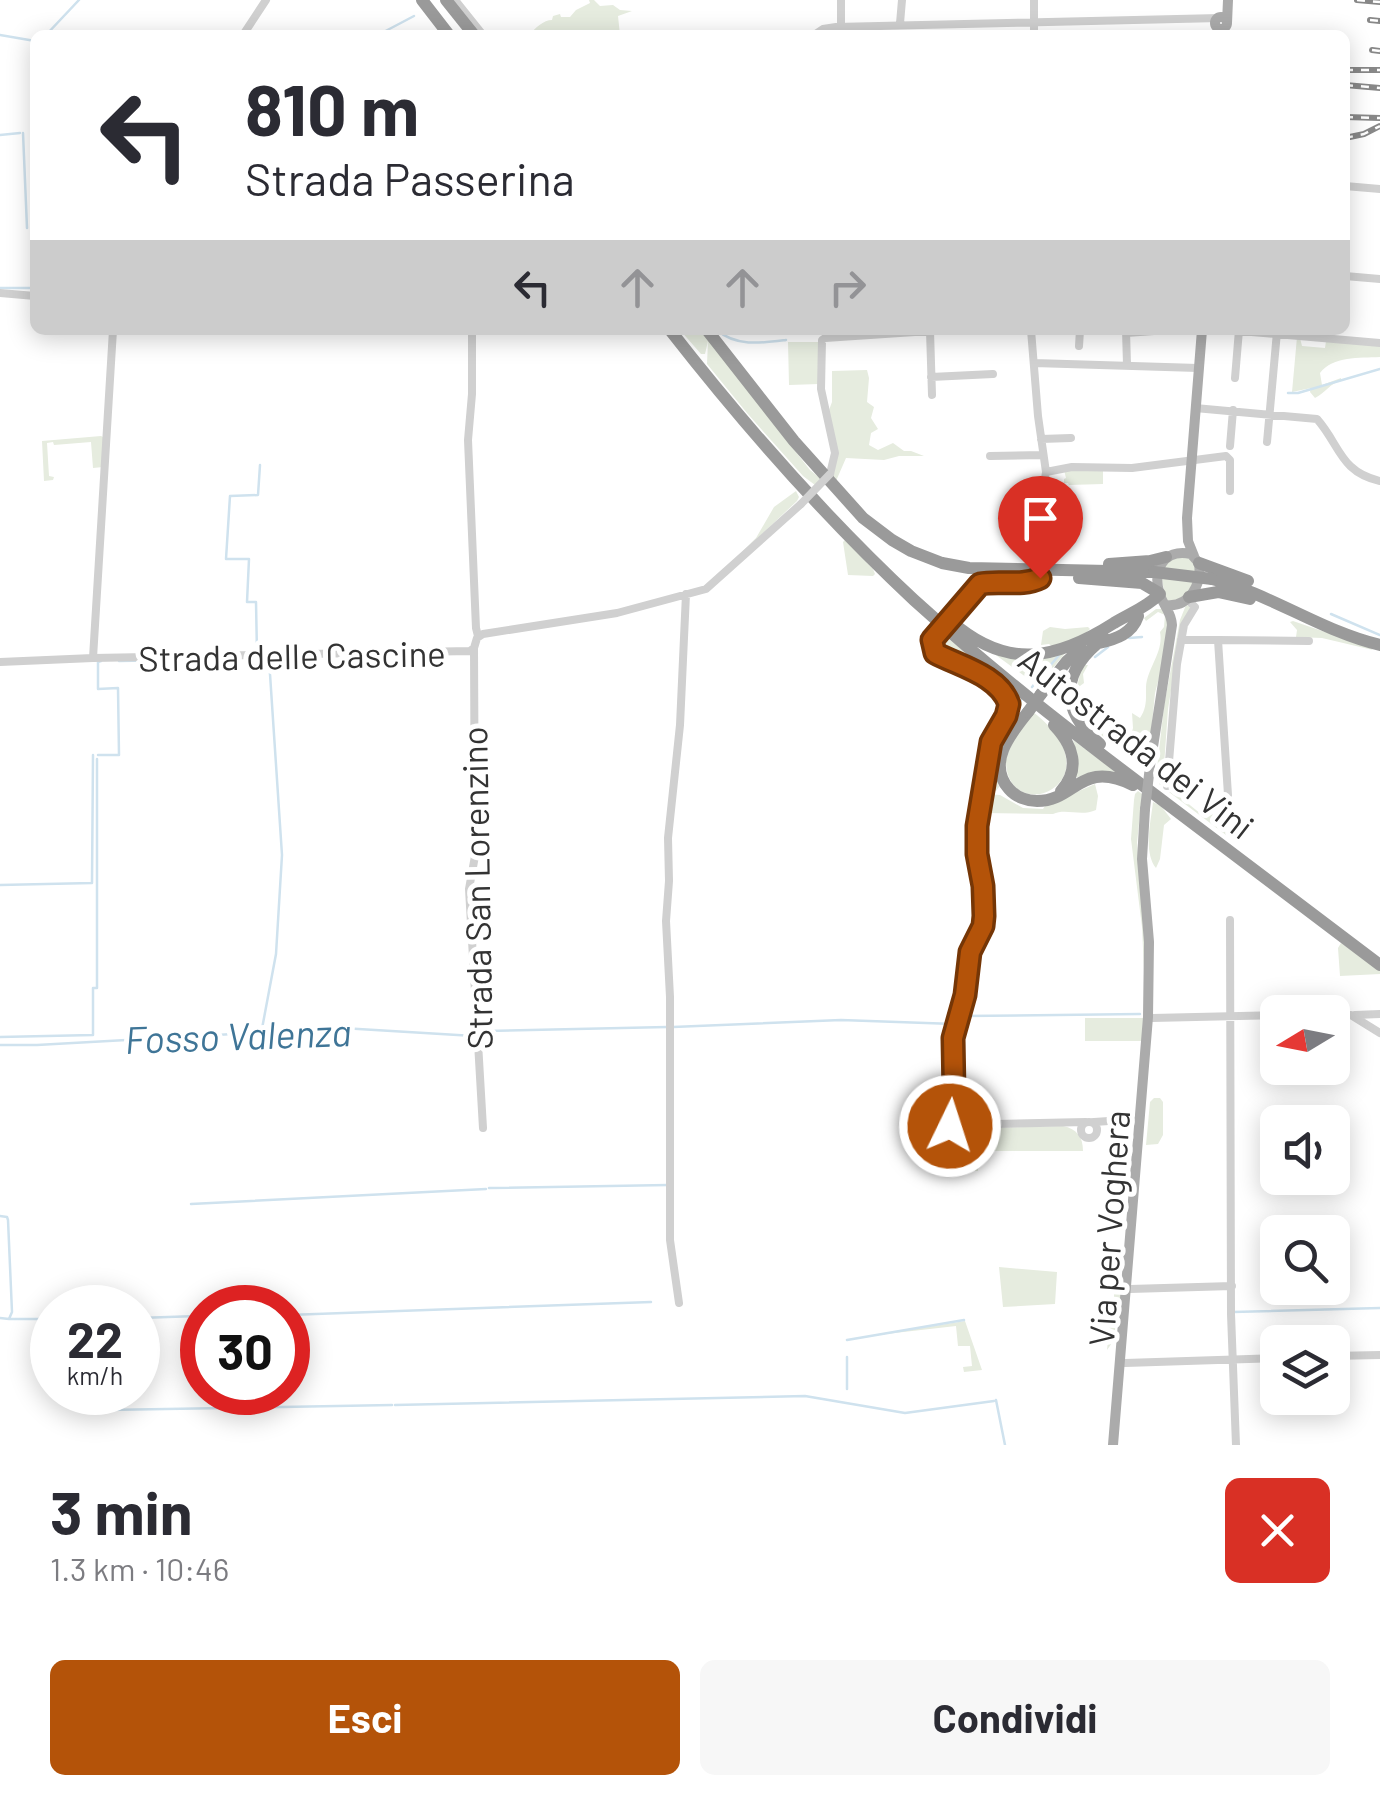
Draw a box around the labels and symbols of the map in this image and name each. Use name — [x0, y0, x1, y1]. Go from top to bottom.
pin — [998, 476, 1083, 579]
street label: Strada delle Cascine — [138, 631, 446, 679]
street label: Autostrada dei Vini — [1011, 637, 1263, 847]
street label: Strada San Lorenzino — [452, 726, 500, 1050]
north arrow — [1260, 995, 1350, 1085]
water label: Fosso Valenza — [124, 1008, 352, 1062]
position arrow — [898, 1074, 1002, 1178]
street label: Via per Voghera — [1079, 1109, 1137, 1347]
speed limit sign: 30 — [180, 1285, 310, 1415]

